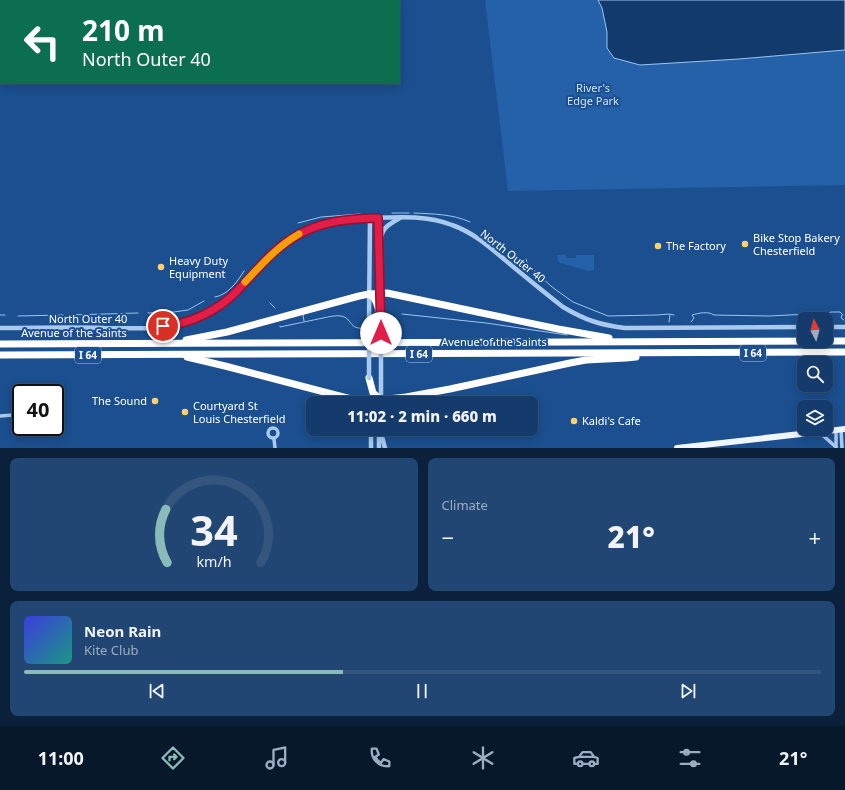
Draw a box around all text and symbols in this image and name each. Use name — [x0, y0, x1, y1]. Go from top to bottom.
text: 210 m — [82, 11, 165, 49]
icon: left — [16, 16, 68, 68]
text: North Outer 40 — [82, 47, 211, 71]
park label: River's Edge Park — [567, 80, 619, 108]
street label: North Outer 40 — [478, 225, 549, 286]
place label: Bike Stop Bakery Chesterfield — [753, 230, 840, 258]
place label: The Factory — [666, 238, 726, 253]
marker: Bike Stop Bakery Chesterfield — [740, 239, 750, 249]
marker: The Factory — [653, 241, 663, 251]
place label: Heavy Duty Equipment — [169, 253, 228, 281]
marker: Heavy Duty Equipment — [156, 262, 166, 272]
pin — [146, 309, 180, 343]
street label: North Outer 40 — [49, 311, 127, 326]
position arrow — [360, 312, 402, 354]
north arrow — [797, 312, 833, 348]
map controls — [797, 312, 833, 436]
icon: arrive — [152, 315, 174, 337]
street label: Avenue of the Saints — [21, 325, 127, 340]
street label: Avenue of the Saints — [441, 334, 547, 349]
road number: I 64 — [740, 345, 766, 361]
road number: I 64 — [406, 346, 432, 362]
road number: I 64 — [75, 347, 101, 363]
button: search — [797, 356, 833, 392]
speed limit sign: 40 — [12, 384, 64, 436]
place label: The Sound — [92, 393, 147, 408]
marker: The Sound — [150, 396, 160, 406]
place label: Courtyard St Louis Chesterfield — [193, 398, 286, 426]
button: layers — [797, 400, 833, 436]
text: 11:02 · 2 min · 660 m — [347, 406, 497, 426]
marker: Courtyard St Louis Chesterfield — [180, 407, 190, 417]
place label: Kaldi's Cafe — [582, 413, 641, 428]
marker: Kaldi's Cafe — [569, 416, 579, 426]
text: Climate — [442, 496, 488, 514]
text: 34 — [190, 501, 238, 557]
text: 21° — [608, 516, 655, 557]
text: − — [442, 522, 454, 552]
text: + — [808, 522, 821, 552]
text: km/h — [196, 551, 231, 570]
text: Neon Rain — [84, 621, 161, 641]
text: Kite Club — [84, 641, 138, 659]
icon: previous — [146, 680, 168, 702]
icon: pause — [411, 680, 433, 702]
icon: next — [677, 680, 699, 702]
icon: directions — [159, 744, 187, 772]
icon: music — [263, 744, 291, 772]
icon: phone — [366, 744, 394, 772]
icon: climate — [469, 744, 497, 772]
icon: car — [572, 744, 600, 772]
icon: filters — [676, 744, 704, 772]
text: 11:00 — [38, 746, 84, 770]
text: 21° — [779, 746, 807, 770]

